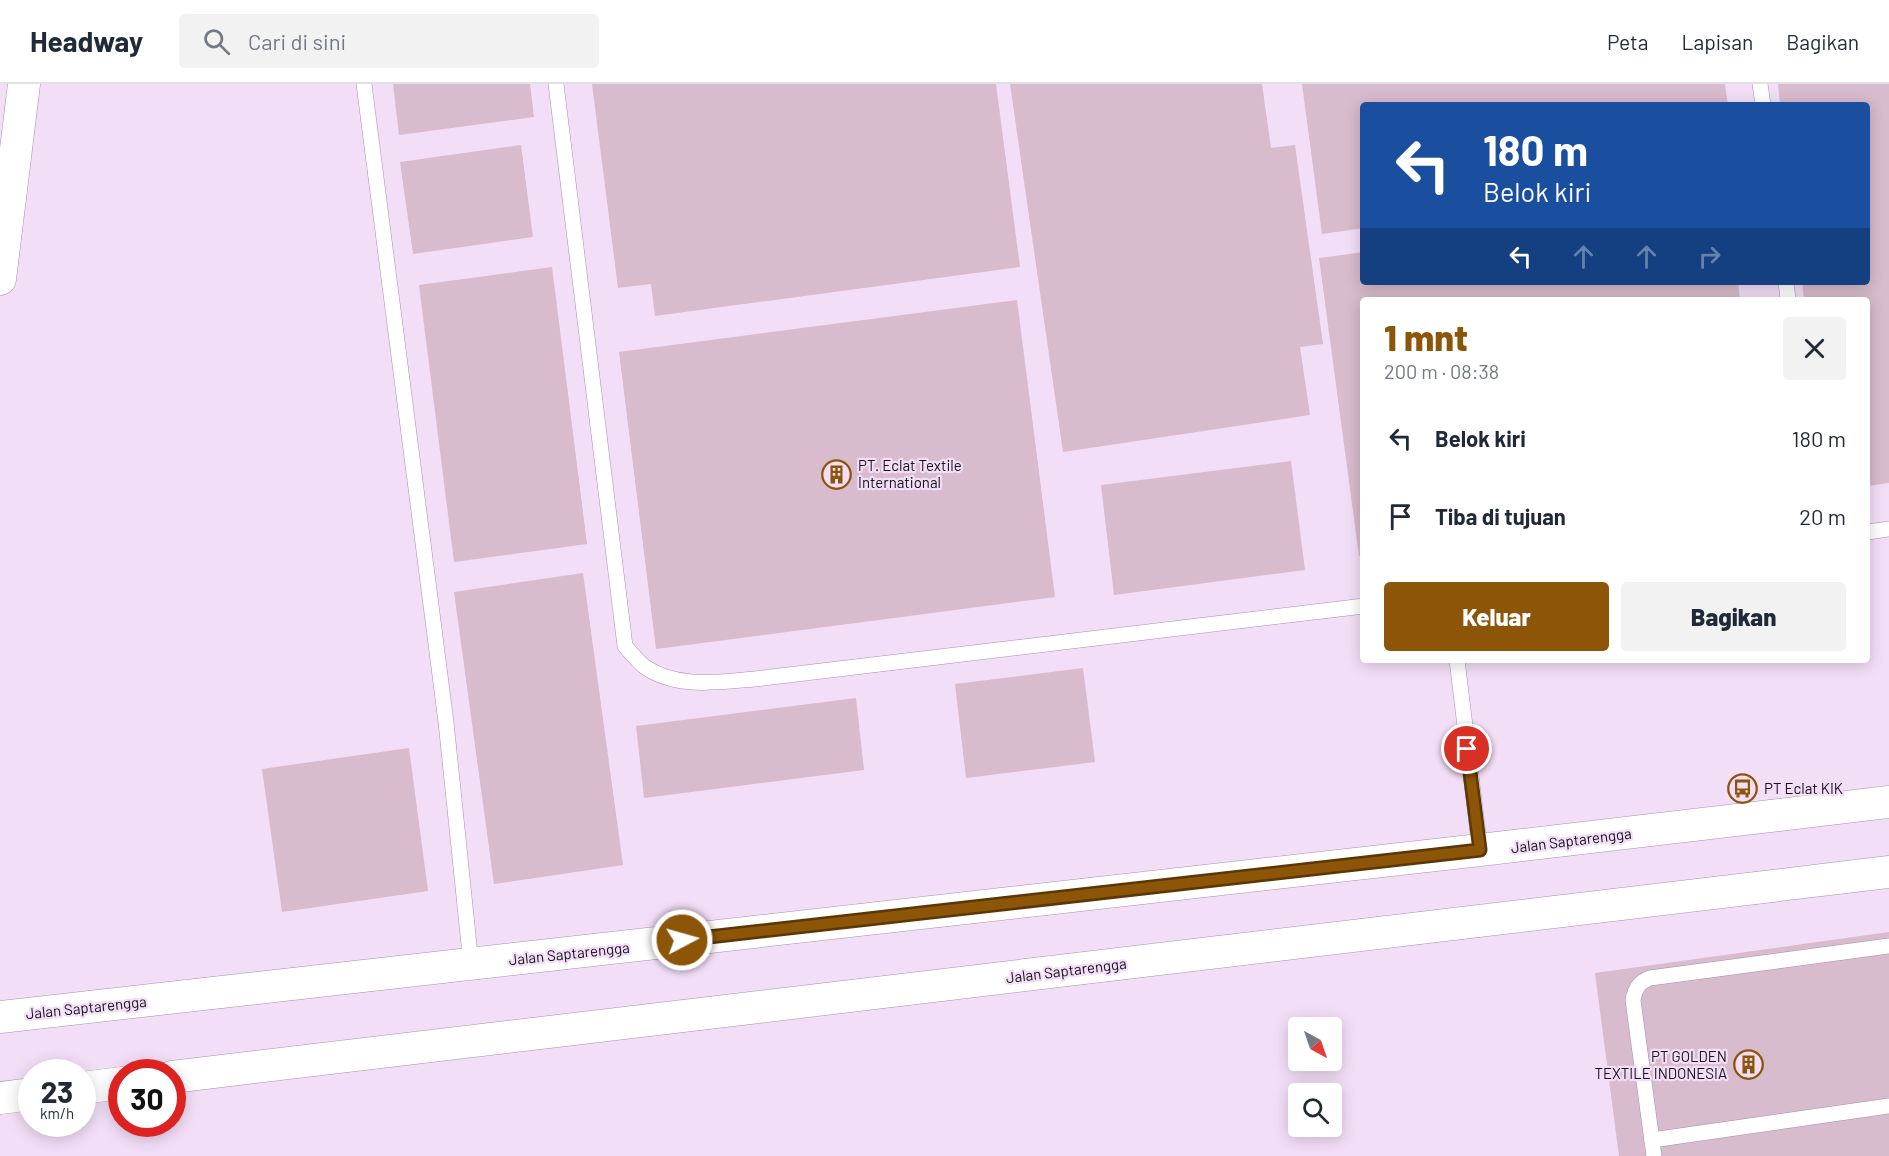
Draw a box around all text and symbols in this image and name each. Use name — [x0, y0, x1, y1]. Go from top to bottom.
search box — [179, 14, 599, 68]
text: Headway — [30, 24, 143, 58]
icon: search — [200, 25, 233, 58]
text: Cari di sini — [248, 28, 346, 54]
text: Peta — [1607, 29, 1648, 54]
text: Lapisan — [1681, 29, 1753, 54]
text: Bagikan — [1786, 29, 1859, 54]
text: 180 m — [1483, 124, 1588, 174]
icon: left — [1384, 126, 1462, 204]
text: Belok kiri — [1483, 175, 1591, 207]
icon: left — [1504, 240, 1537, 273]
icon: ahead — [1567, 240, 1600, 273]
icon: ahead — [1630, 240, 1663, 273]
icon: right — [1693, 240, 1726, 273]
text: 1 mnt — [1384, 315, 1468, 358]
button: close — [1783, 317, 1846, 380]
text: 200 m · 08:38 — [1384, 359, 1499, 383]
icon: left — [1384, 422, 1417, 455]
text: Belok kiri — [1435, 425, 1526, 451]
text: 180 m — [1792, 425, 1846, 451]
place label: PT. Eclat Textile International — [858, 456, 962, 491]
building icon: PT. Eclat Textile International — [821, 458, 853, 490]
icon: arrive — [1384, 500, 1417, 533]
text: Tiba di tujuan — [1435, 503, 1566, 529]
text: 20 m — [1799, 503, 1846, 529]
button: Keluar — [1384, 582, 1609, 651]
button: Bagikan — [1621, 582, 1846, 651]
pin — [1441, 723, 1492, 774]
icon: arrive — [1450, 732, 1483, 765]
bus stop icon: PT Eclat KIK — [1727, 772, 1759, 804]
place label: PT Eclat KIK — [1764, 779, 1843, 797]
street label: Jalan Saptarengga — [1510, 824, 1632, 856]
position arrow — [650, 908, 714, 972]
street label: Jalan Saptarengga — [508, 938, 630, 968]
street label: Jalan Saptarengga — [1005, 954, 1127, 986]
street label: Jalan Saptarengga — [25, 992, 147, 1022]
north arrow — [1288, 1017, 1342, 1071]
map controls — [1288, 1017, 1342, 1137]
place label: PT GOLDEN TEXTILE INDONESIA — [1594, 1047, 1727, 1082]
building icon: PT GOLDEN TEXTILE INDONESIA — [1732, 1049, 1764, 1081]
speed limit sign: 30 — [108, 1059, 186, 1137]
text: 23 — [41, 1073, 73, 1109]
button: search — [1288, 1083, 1342, 1137]
text: km/h — [40, 1104, 74, 1122]

